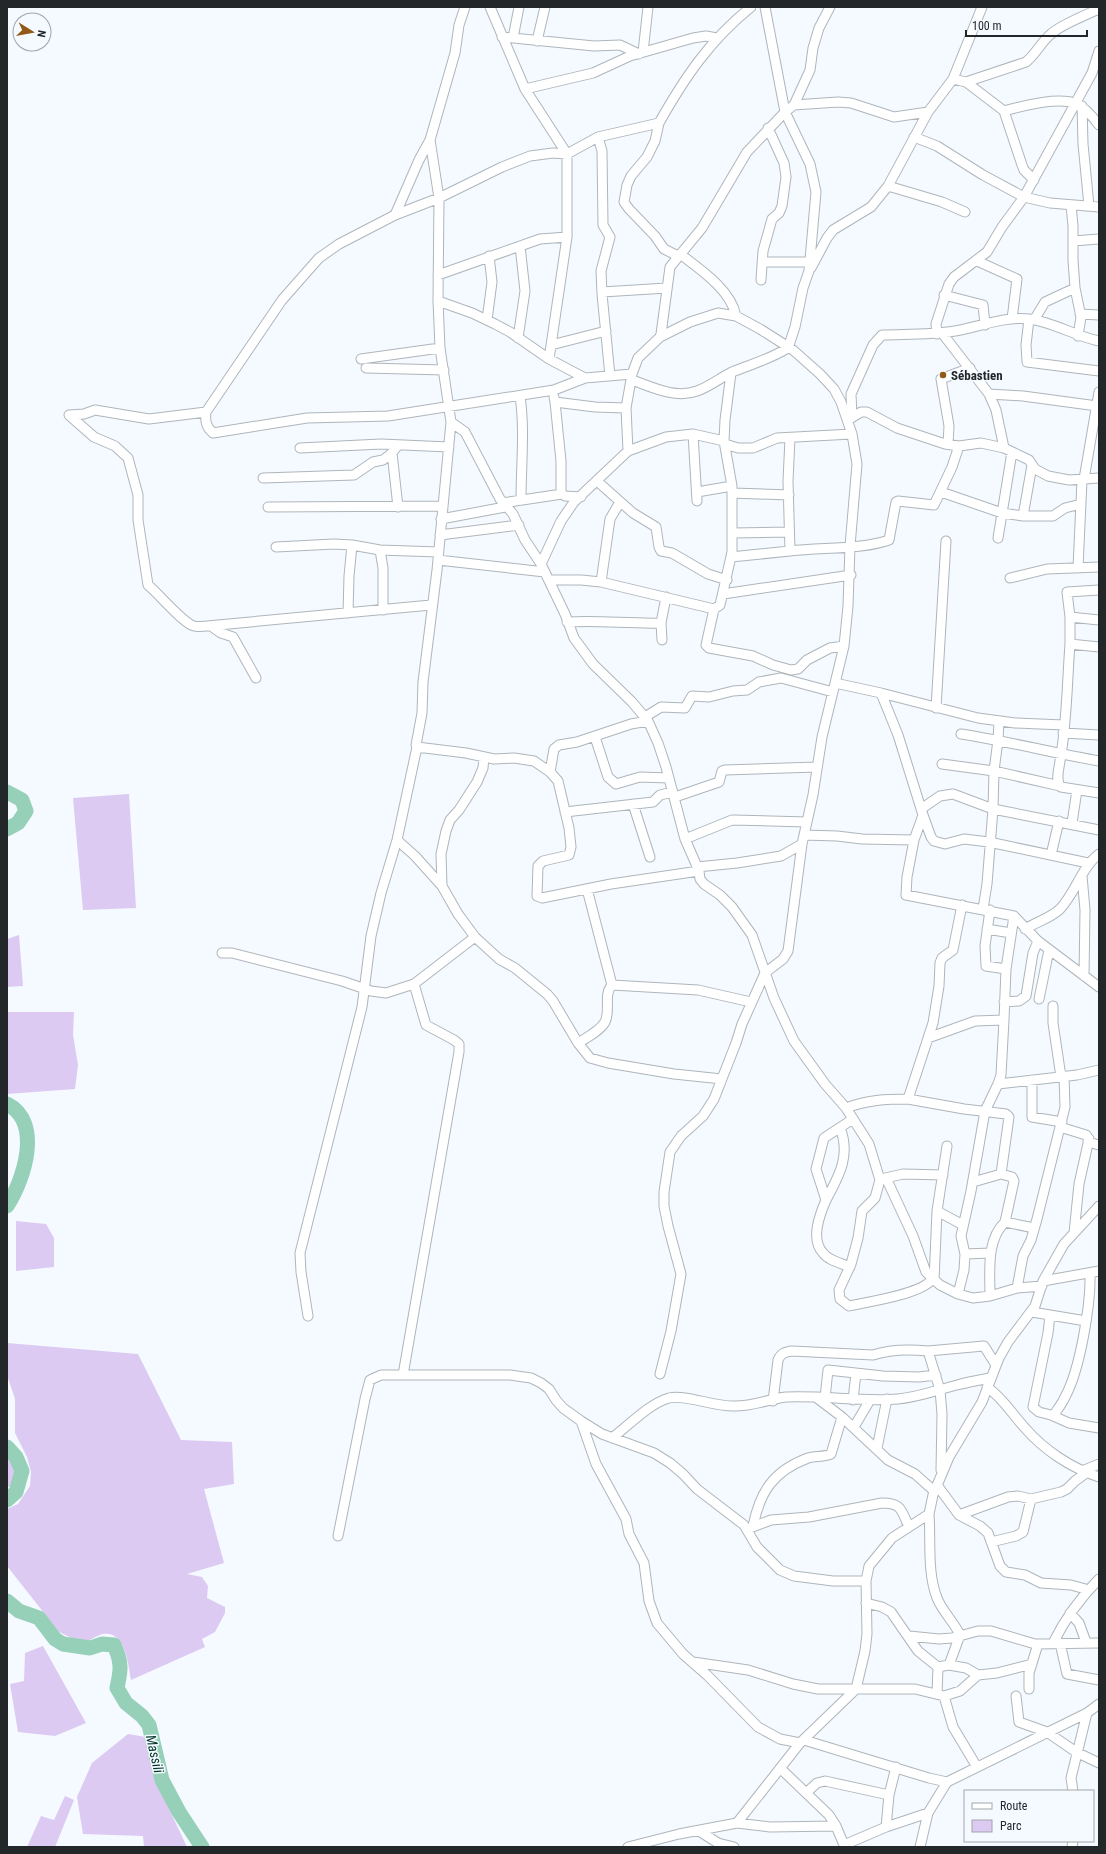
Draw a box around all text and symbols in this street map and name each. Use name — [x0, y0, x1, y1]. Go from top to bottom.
north arrow — [12, 12, 52, 52]
scale bar — [966, 12, 1087, 38]
text: 100 m — [972, 19, 1002, 33]
text: N — [34, 29, 48, 39]
place label: Sébastien — [951, 368, 1003, 383]
marker: Sébastien — [938, 370, 948, 380]
water label: Massili — [143, 1733, 167, 1775]
legend — [964, 1790, 1094, 1842]
text: Route — [1000, 1799, 1028, 1813]
text: Parc — [1000, 1819, 1022, 1833]

